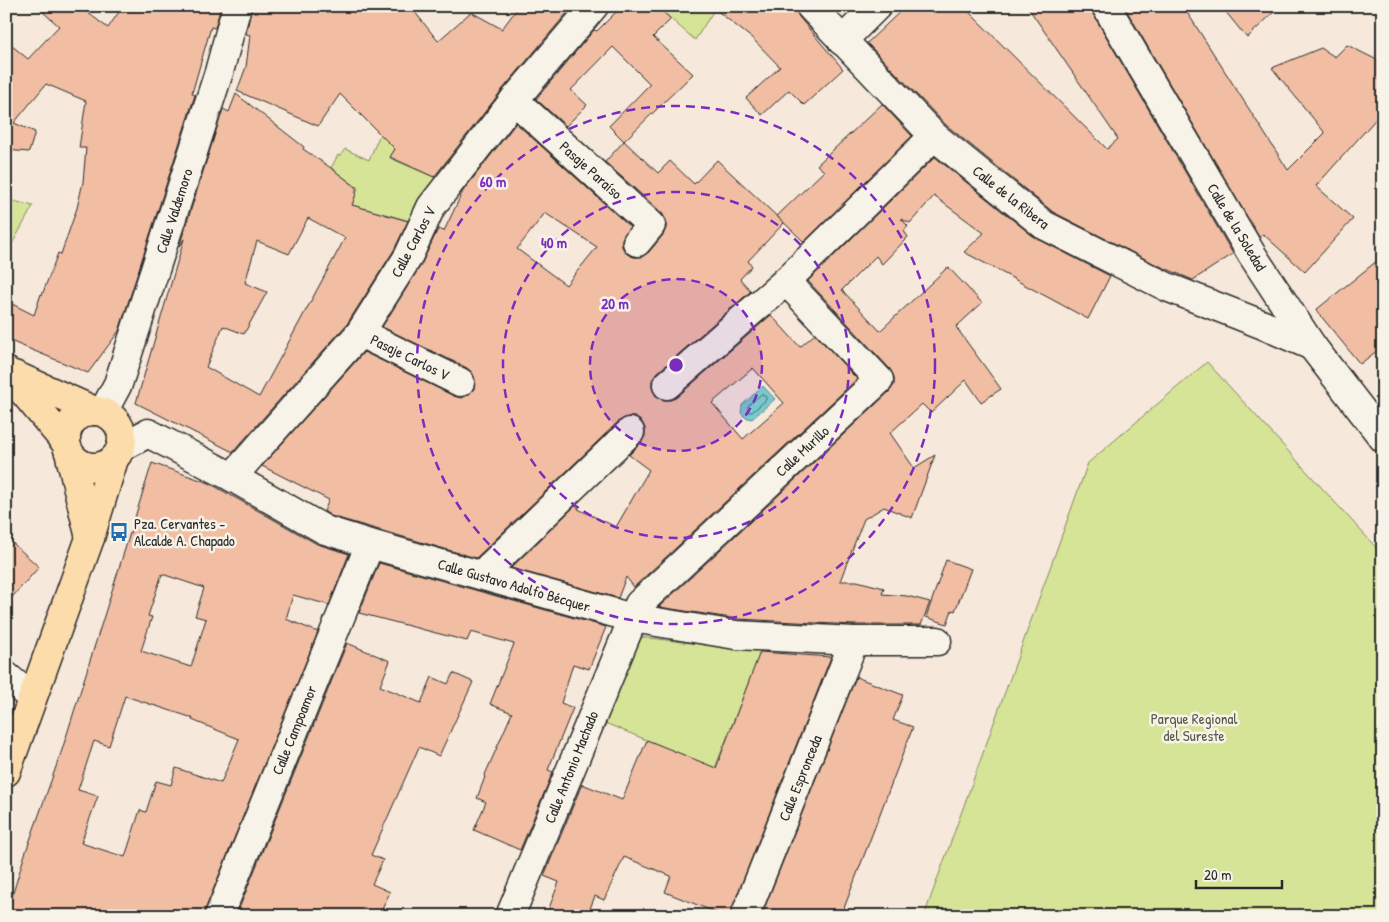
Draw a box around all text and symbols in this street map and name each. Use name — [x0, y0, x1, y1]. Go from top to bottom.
street label: Pasaje Paraíso — [555, 136, 627, 204]
street label: Calle de la Ribera — [968, 160, 1054, 234]
street label: Calle Valdemoro — [150, 166, 198, 256]
text: 60 m — [480, 171, 506, 192]
street label: Calle de la Soledad — [1202, 179, 1272, 275]
street label: Calle Carlos V — [386, 202, 441, 281]
text: 40 m — [541, 232, 567, 253]
text: 20 m — [601, 293, 629, 314]
street label: Pasaje Carlos V — [367, 329, 453, 385]
centre of rings — [667, 356, 685, 374]
street label: Calle Murillo — [770, 421, 834, 481]
place label: Pza. Cervantes - Alcalde A. Chapado — [134, 513, 235, 551]
bus stop icon: Pza. Cervantes - Alcalde A. Chapado — [108, 521, 130, 543]
street label: Calle Gustavo Adolfo Bécquer — [435, 553, 593, 617]
street label: Calle Campoamor — [267, 682, 322, 778]
street label: Calle Antonio Machado — [539, 708, 603, 826]
park label: Parque Regional del Sureste — [1151, 708, 1237, 746]
street label: Calle Espronceda — [773, 732, 827, 824]
scale bar — [1196, 857, 1283, 889]
text: 20 m — [1204, 864, 1231, 885]

